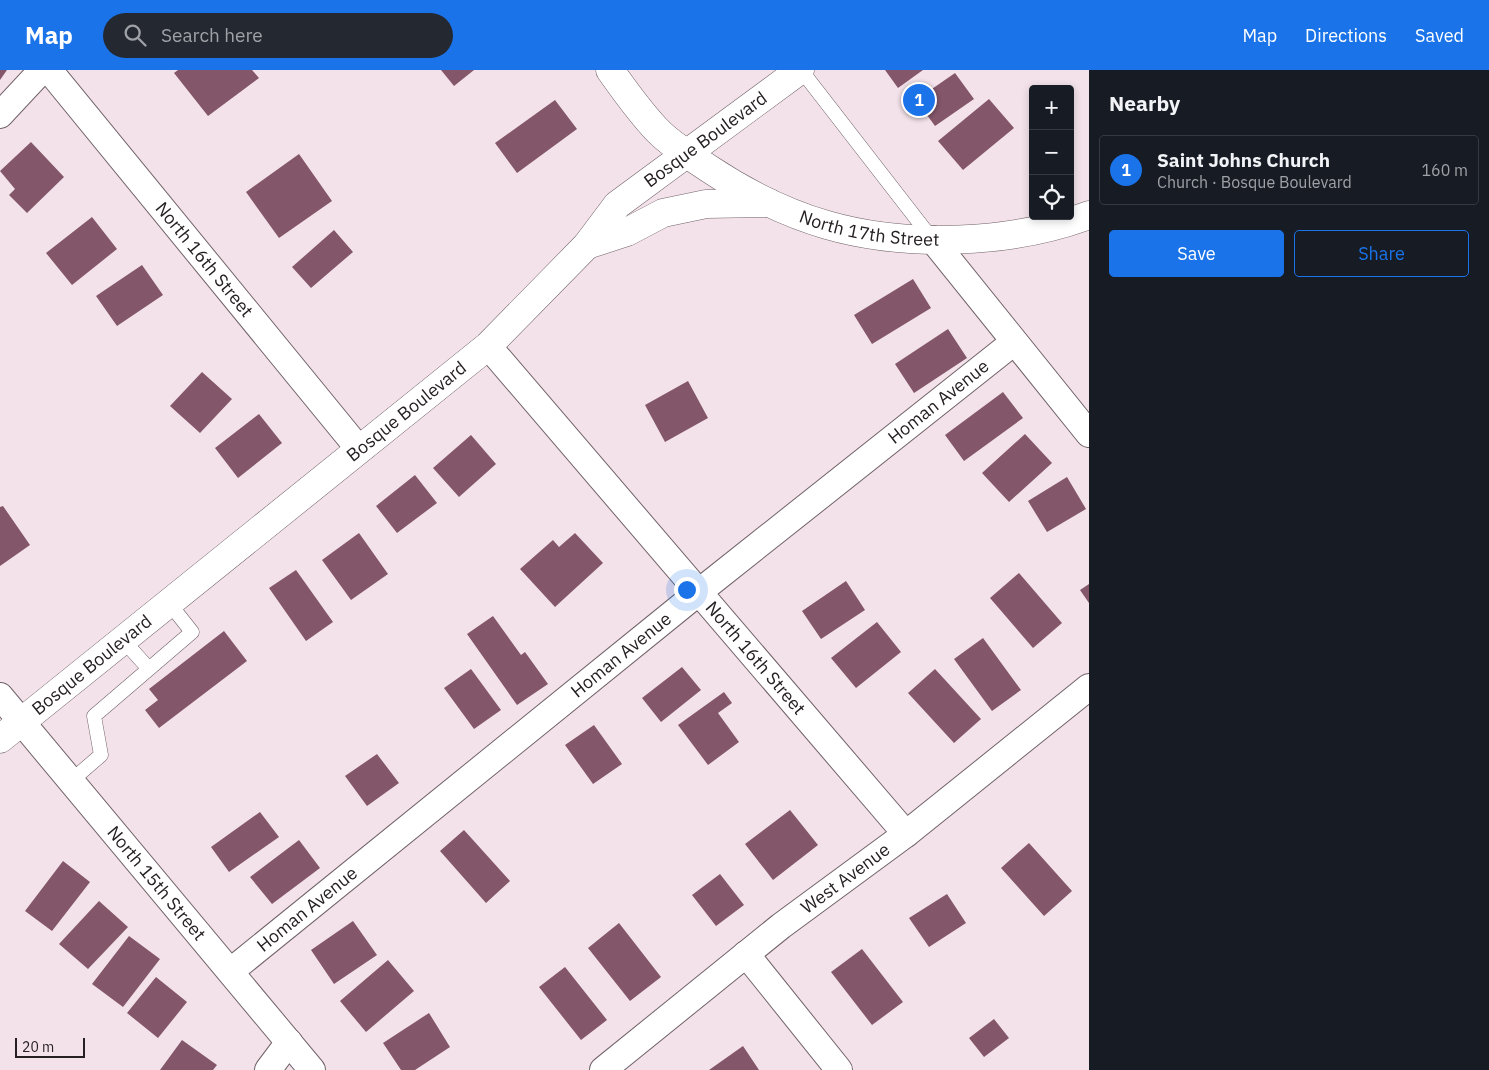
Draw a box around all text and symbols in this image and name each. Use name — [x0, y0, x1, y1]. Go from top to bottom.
search box — [103, 13, 453, 58]
text: Map — [25, 19, 73, 51]
icon: search — [121, 21, 149, 49]
text: Search here — [161, 23, 263, 47]
text: Map — [1242, 24, 1277, 47]
text: Directions — [1305, 24, 1387, 47]
text: Saved — [1415, 24, 1464, 47]
pin: 1 — [903, 81, 935, 119]
map controls — [1029, 85, 1074, 220]
button: + — [1029, 85, 1074, 130]
street label: Bosque Boulevard — [639, 86, 771, 192]
text: Nearby — [1109, 89, 1180, 117]
button: − — [1029, 130, 1074, 175]
text: Saint Johns Church — [1157, 148, 1330, 172]
text: 1 — [1121, 160, 1131, 180]
text: 160 m — [1421, 160, 1468, 180]
text: Church · Bosque Boulevard — [1157, 172, 1352, 192]
button: locate — [1029, 175, 1074, 220]
street label: North 16th Street — [151, 197, 258, 322]
street label: North 17th Street — [796, 205, 939, 251]
button: Save — [1109, 230, 1284, 277]
button: Share — [1294, 230, 1469, 277]
street label: Homan Avenue — [883, 354, 994, 449]
street label: Bosque Boulevard — [342, 356, 471, 466]
your location — [674, 577, 700, 603]
street label: North 16th Street — [701, 596, 811, 719]
street label: Homan Avenue — [566, 607, 676, 702]
street label: Bosque Boulevard — [27, 609, 156, 720]
street label: North 15th Street — [102, 821, 211, 945]
street label: West Avenue — [796, 838, 894, 919]
street label: Homan Avenue — [252, 861, 362, 957]
scale bar — [15, 1035, 85, 1058]
text: 20 m — [22, 1038, 54, 1056]

